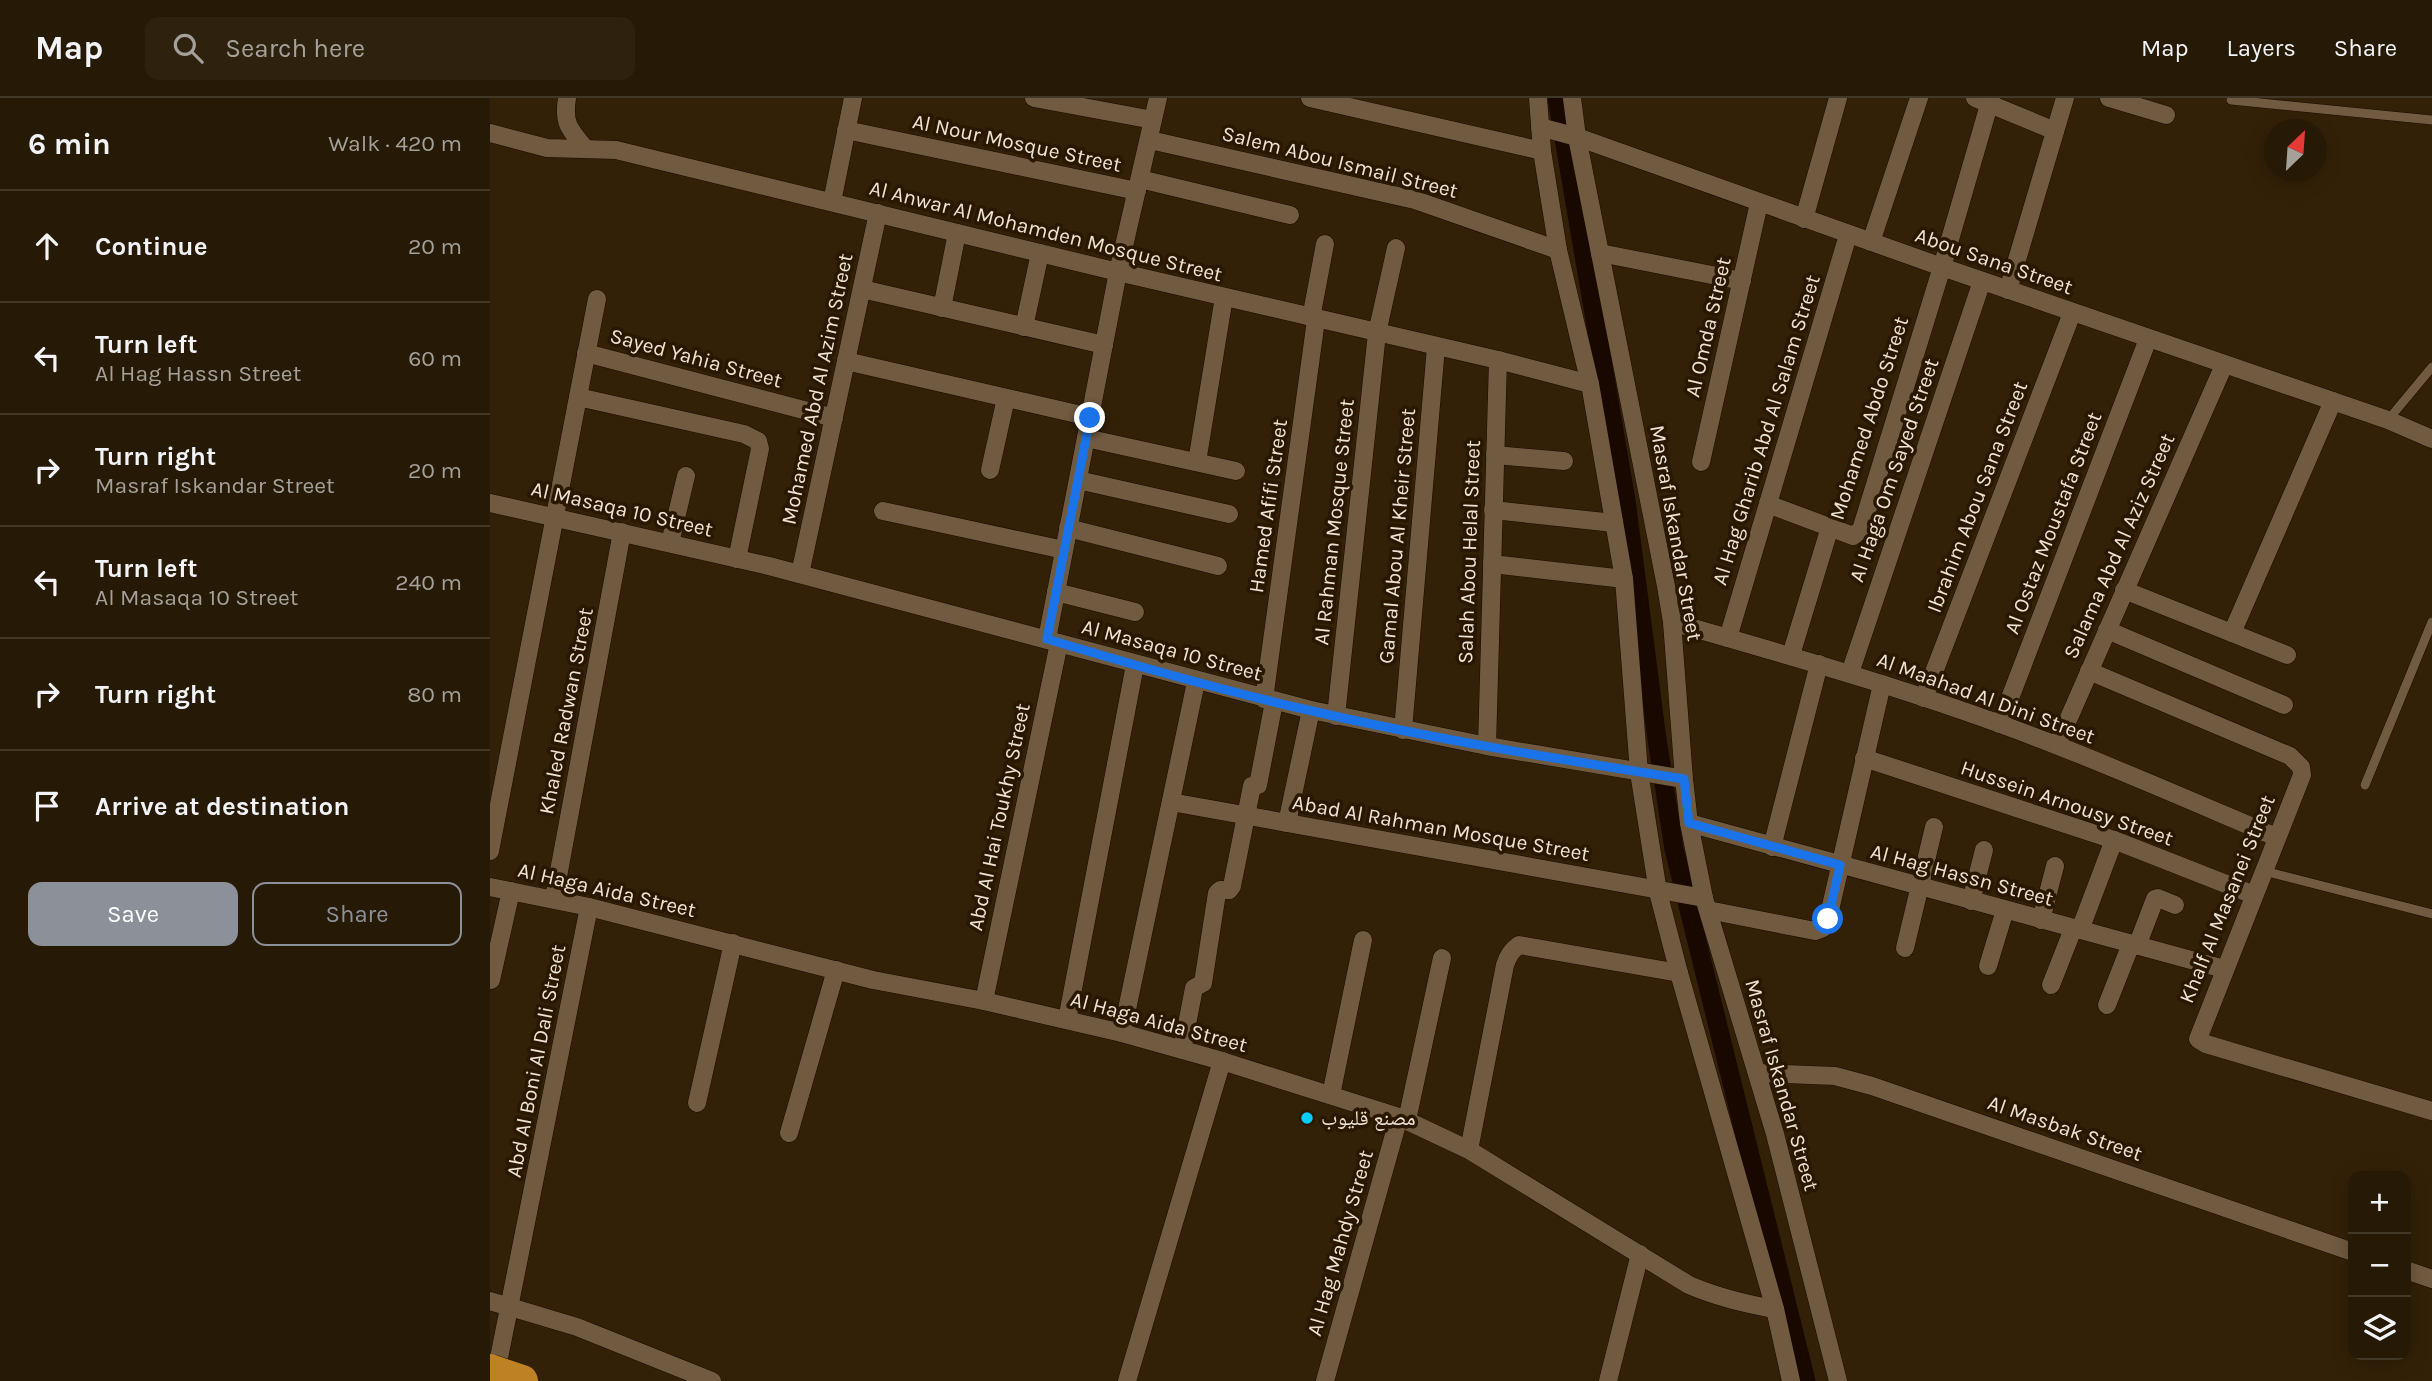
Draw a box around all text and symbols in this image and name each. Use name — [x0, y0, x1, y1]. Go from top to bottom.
search box — [145, 17, 635, 80]
text: Map — [35, 29, 103, 67]
icon: search — [169, 29, 207, 67]
text: Search here — [225, 33, 365, 64]
text: Map — [2141, 34, 2189, 62]
text: Layers — [2227, 34, 2296, 62]
text: Share — [2334, 34, 2397, 62]
street label: Al Nour Mosque Street — [910, 109, 1124, 177]
north arrow — [2264, 119, 2327, 182]
street label: Salem Abou Ismail Street — [1220, 121, 1460, 203]
text: 6 min — [28, 126, 111, 162]
text: Walk · 420 m — [328, 130, 462, 157]
street label: Al Anwar Al Mohamden Mosque Street — [867, 175, 1225, 287]
street label: Abou Sana Street — [1912, 223, 2076, 299]
icon: ahead — [28, 227, 66, 265]
text: Continue — [95, 231, 207, 262]
text: 20 m — [408, 233, 462, 260]
street label: Mohamed Abd Al Azim Street — [776, 251, 858, 527]
street label: Al Omda Street — [1680, 255, 1736, 399]
street label: Al Hag Gharib Abd Al Salam Street — [1707, 272, 1825, 588]
street label: Mohamed Abdo Street — [1825, 313, 1913, 523]
street label: Sayed Yahia Street — [607, 323, 785, 393]
text: Turn left — [95, 329, 197, 360]
icon: left — [28, 339, 66, 377]
text: 60 m — [408, 345, 462, 372]
street label: Al Haga Om Sayed Street — [1844, 355, 1944, 585]
text: Al Hag Hassn Street — [95, 360, 301, 387]
street label: Ibrahim Abou Sana Street — [1922, 378, 2032, 616]
street label: Al Rahman Mosque Street — [1309, 398, 1359, 646]
route end — [1074, 402, 1105, 433]
street label: Gamal Abou Al Kheir Street — [1374, 407, 1420, 665]
street label: Al Ostaz Moustafa Street — [2000, 409, 2106, 637]
street label: Hamed Afifi Street — [1244, 418, 1292, 594]
street label: Masraf Iskandar Street — [1645, 423, 1707, 643]
street label: Salama Abd Al Aziz Street — [2058, 430, 2180, 662]
street label: Salah Abou Helal Street — [1453, 440, 1485, 664]
text: Turn right — [95, 441, 216, 472]
icon: right — [28, 451, 66, 489]
text: 20 m — [408, 457, 462, 484]
text: Masraf Iskandar Street — [95, 472, 335, 499]
street label: Al Masaqa 10 Street — [529, 476, 715, 542]
text: Turn left — [95, 553, 197, 584]
icon: left — [28, 563, 66, 601]
text: 240 m — [395, 569, 462, 596]
text: Al Masaqa 10 Street — [95, 584, 298, 611]
street label: Khaled Radwan Street — [534, 606, 598, 816]
street label: Al Masaqa 10 Street — [1079, 614, 1265, 686]
street label: Al Maahad Al Dini Street — [1874, 647, 2098, 749]
icon: right — [28, 675, 66, 713]
text: Turn right — [95, 679, 216, 710]
text: 80 m — [407, 681, 462, 708]
street label: Abd Al Hai Toukhy Street — [963, 701, 1035, 933]
street label: Hussein Arnousy Street — [1958, 755, 2176, 851]
icon: arrive — [28, 787, 66, 825]
street label: Abad Al Rahman Mosque Street — [1291, 790, 1591, 866]
text: Arrive at destination — [95, 791, 349, 822]
street label: Khalf Al Masanei Street — [2174, 791, 2280, 1007]
street label: Al Hag Hassn Street — [1868, 839, 2056, 911]
street label: Al Haga Aida Street — [516, 858, 698, 922]
button: Save — [28, 882, 238, 946]
button: Share — [252, 882, 462, 946]
route start — [1812, 903, 1843, 934]
street label: Abd Al Boni Al Dali Street — [502, 943, 570, 1179]
street label: Masraf Iskandar Street — [1740, 976, 1824, 1194]
street label: Al Haga Aida Street — [1068, 987, 1250, 1057]
street label: Al Masbak Street — [1985, 1090, 2145, 1166]
place label: مصنع قليوب — [1321, 1106, 1416, 1131]
marker: مصنع قليوب — [1299, 1110, 1315, 1126]
street label: Al Hag Mahdy Street — [1302, 1147, 1378, 1339]
map controls — [2348, 1171, 2411, 1360]
button: + — [2348, 1171, 2411, 1234]
button: − — [2348, 1234, 2411, 1297]
button: layers — [2348, 1297, 2411, 1360]

